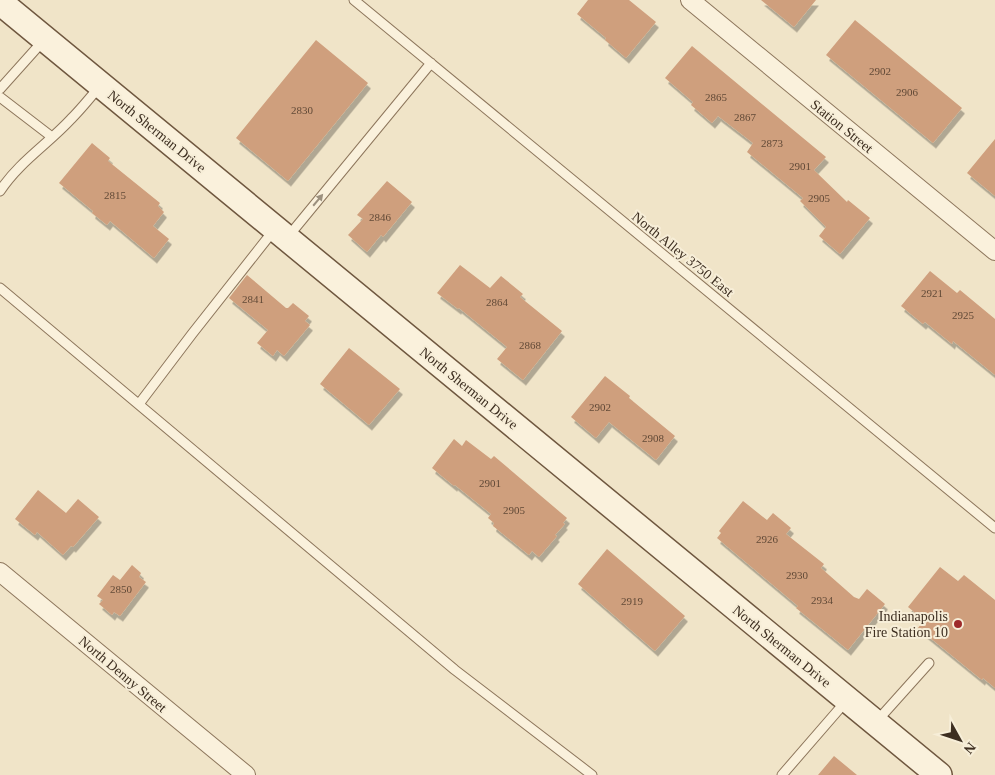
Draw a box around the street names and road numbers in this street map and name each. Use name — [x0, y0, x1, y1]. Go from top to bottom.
street label: North Sherman Drive — [105, 87, 209, 175]
street label: Station Street — [808, 97, 876, 156]
street label: North Alley 3750 East — [629, 209, 736, 300]
street label: North Sherman Drive — [417, 344, 521, 432]
street label: North Sherman Drive — [730, 602, 834, 690]
street label: North Denny Street — [76, 633, 170, 715]

